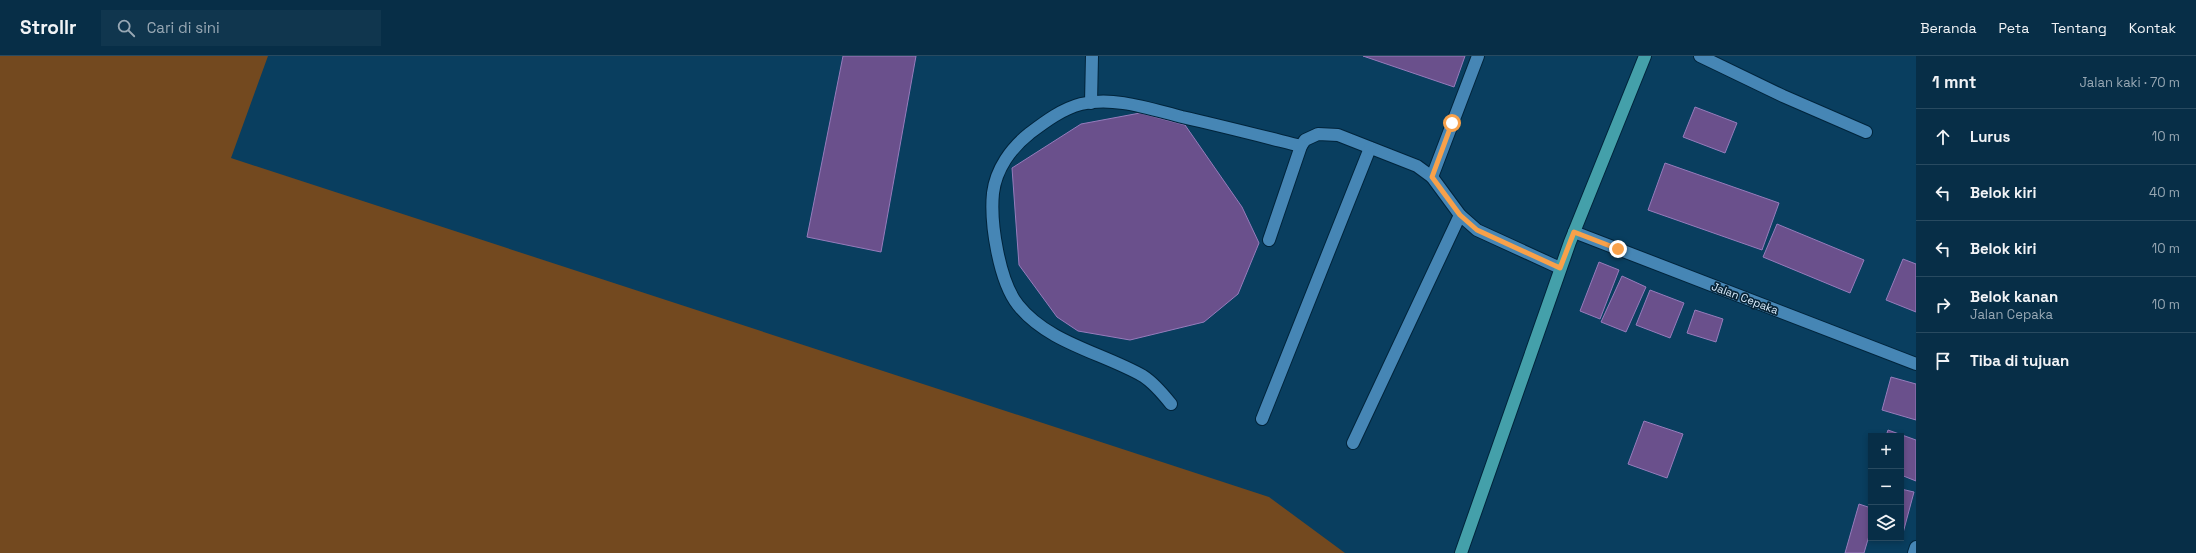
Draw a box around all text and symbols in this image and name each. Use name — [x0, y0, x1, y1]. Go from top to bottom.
search box — [101, 10, 381, 46]
text: Strollr — [20, 15, 77, 40]
icon: search — [115, 17, 137, 39]
text: Cari di sini — [147, 18, 220, 37]
text: Beranda — [1920, 19, 1977, 37]
text: Peta — [1999, 19, 2029, 37]
text: Tentang — [2051, 19, 2107, 37]
text: Kontak — [2129, 19, 2176, 37]
text: 1 mnt — [1932, 71, 1977, 93]
text: Jalan kaki · 70 m — [2079, 74, 2180, 91]
route start — [1443, 114, 1461, 132]
icon: ahead — [1932, 126, 1954, 148]
text: Lurus — [1970, 127, 2010, 146]
text: 10 m — [2152, 128, 2180, 145]
icon: left — [1932, 182, 1954, 204]
text: Belok kiri — [1970, 183, 2036, 202]
text: 40 m — [2149, 184, 2180, 201]
icon: left — [1932, 238, 1954, 260]
text: Belok kiri — [1970, 239, 2036, 258]
route end — [1609, 240, 1627, 258]
text: 10 m — [2152, 240, 2180, 257]
street label: Jalan Cepaka — [1710, 279, 1781, 317]
text: Belok kanan — [1970, 287, 2058, 306]
icon: right — [1932, 294, 1954, 316]
text: 10 m — [2152, 296, 2180, 313]
text: Jalan Cepaka — [1970, 306, 2053, 323]
icon: arrive — [1932, 350, 1954, 372]
text: Tiba di tujuan — [1970, 351, 2069, 370]
map controls — [1868, 433, 1904, 541]
button: + — [1868, 433, 1904, 469]
button: − — [1868, 469, 1904, 505]
button: layers — [1868, 505, 1904, 541]

